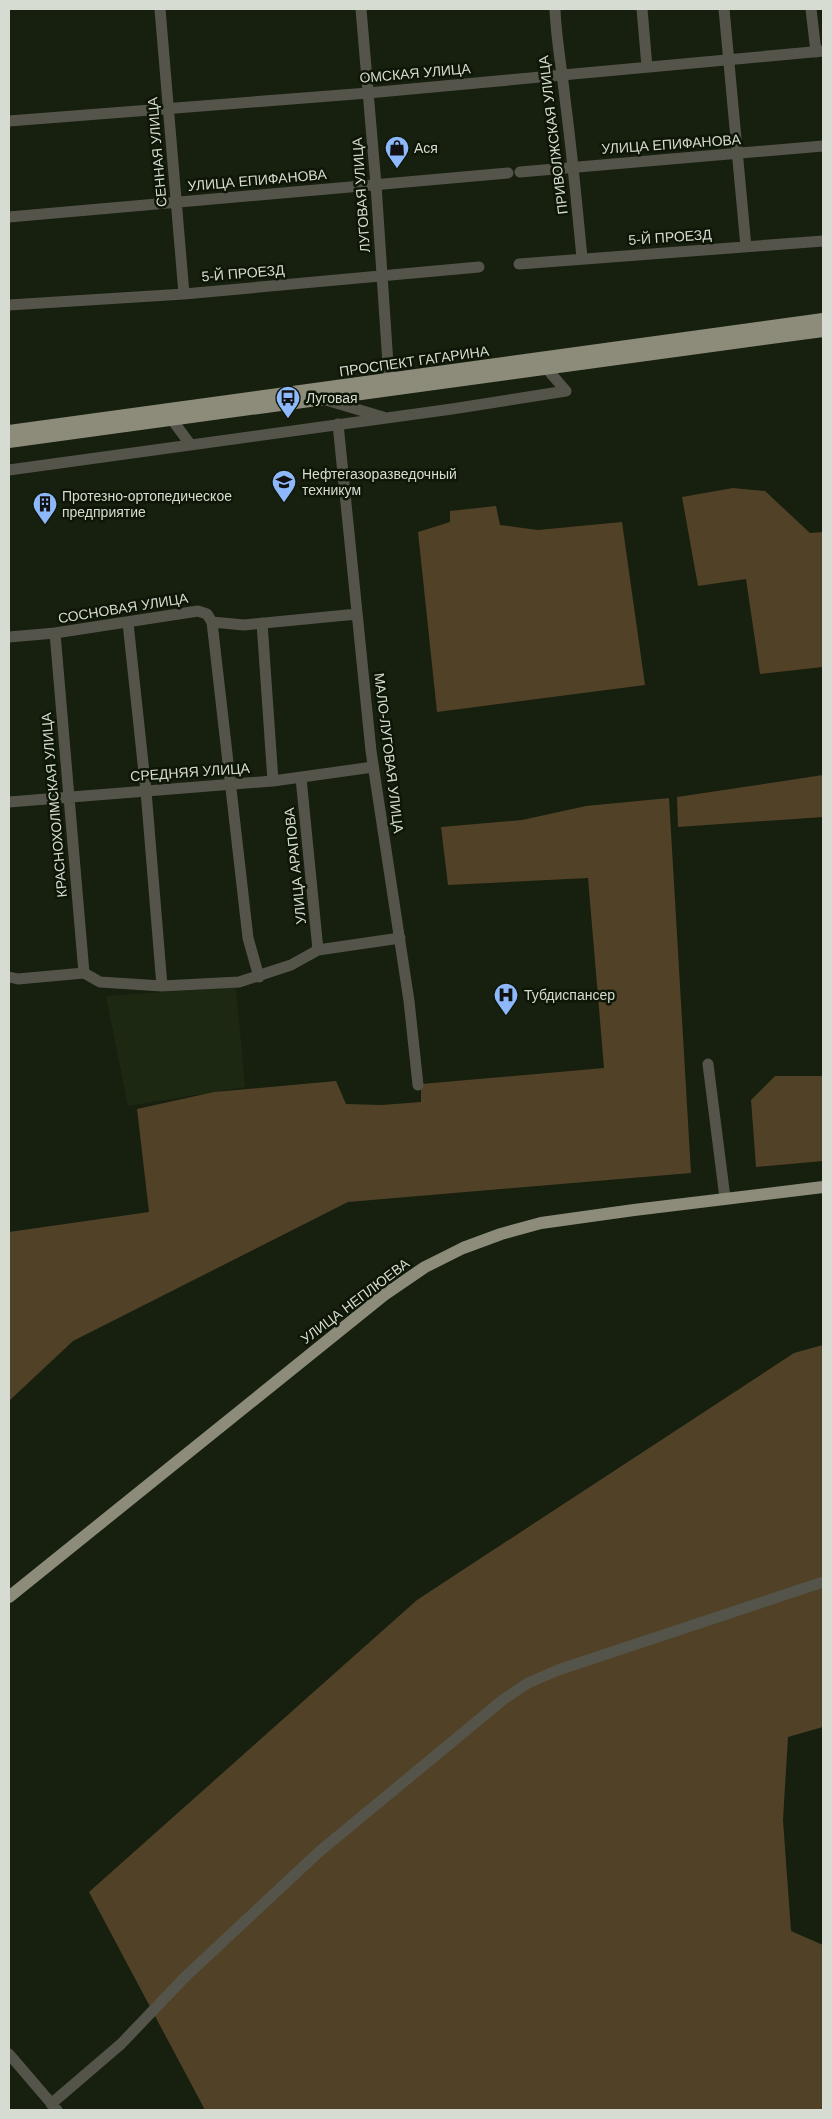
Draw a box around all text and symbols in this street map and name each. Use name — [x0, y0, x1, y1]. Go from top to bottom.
street label: ПРИВОЛЖСКАЯ УЛИЦА — [535, 54, 571, 215]
street label: ОМСКАЯ УЛИЦА — [359, 60, 472, 86]
street label: СЕННАЯ УЛИЦА — [144, 96, 170, 208]
street label: УЛИЦА ЕПИФАНОВА — [601, 131, 742, 157]
shop icon: Ася — [384, 135, 410, 169]
street label: ЛУГОВАЯ УЛИЦА — [349, 136, 373, 253]
place label: Ася — [414, 140, 438, 156]
street label: УЛИЦА ЕПИФАНОВА — [187, 166, 328, 194]
street label: 5-Й ПРОЕЗД — [628, 225, 713, 248]
street label: 5-Й ПРОЕЗД — [201, 260, 286, 285]
street label: ПРОСПЕКТ ГАГАРИНА — [338, 342, 490, 379]
bus stop icon: Луговая — [275, 385, 301, 419]
place label: Луговая — [306, 390, 358, 406]
place label: Нефтегазоразведочный техникум — [302, 466, 457, 498]
school or university icon: Нефтегазоразведочный техникум — [271, 469, 297, 503]
place label: Протезно-ортопедическое предприятие — [62, 488, 232, 520]
building icon: Протезно-ортопедическое предприятие — [32, 491, 58, 525]
street label: СОСНОВАЯ УЛИЦА — [57, 590, 190, 626]
street label: МАЛО-ЛУГОВАЯ УЛИЦА — [371, 672, 407, 835]
street label: КРАСНОХОЛМСКАЯ УЛИЦА — [38, 711, 70, 898]
street label: СРЕДНЯЯ УЛИЦА — [130, 760, 251, 784]
street label: УЛИЦА АРАПОВА — [281, 806, 309, 925]
hospital icon: Тубдиспансер — [493, 982, 519, 1016]
place label: Тубдиспансер — [524, 987, 615, 1003]
street label: УЛИЦА НЕПЛЮЕВА — [298, 1255, 413, 1347]

